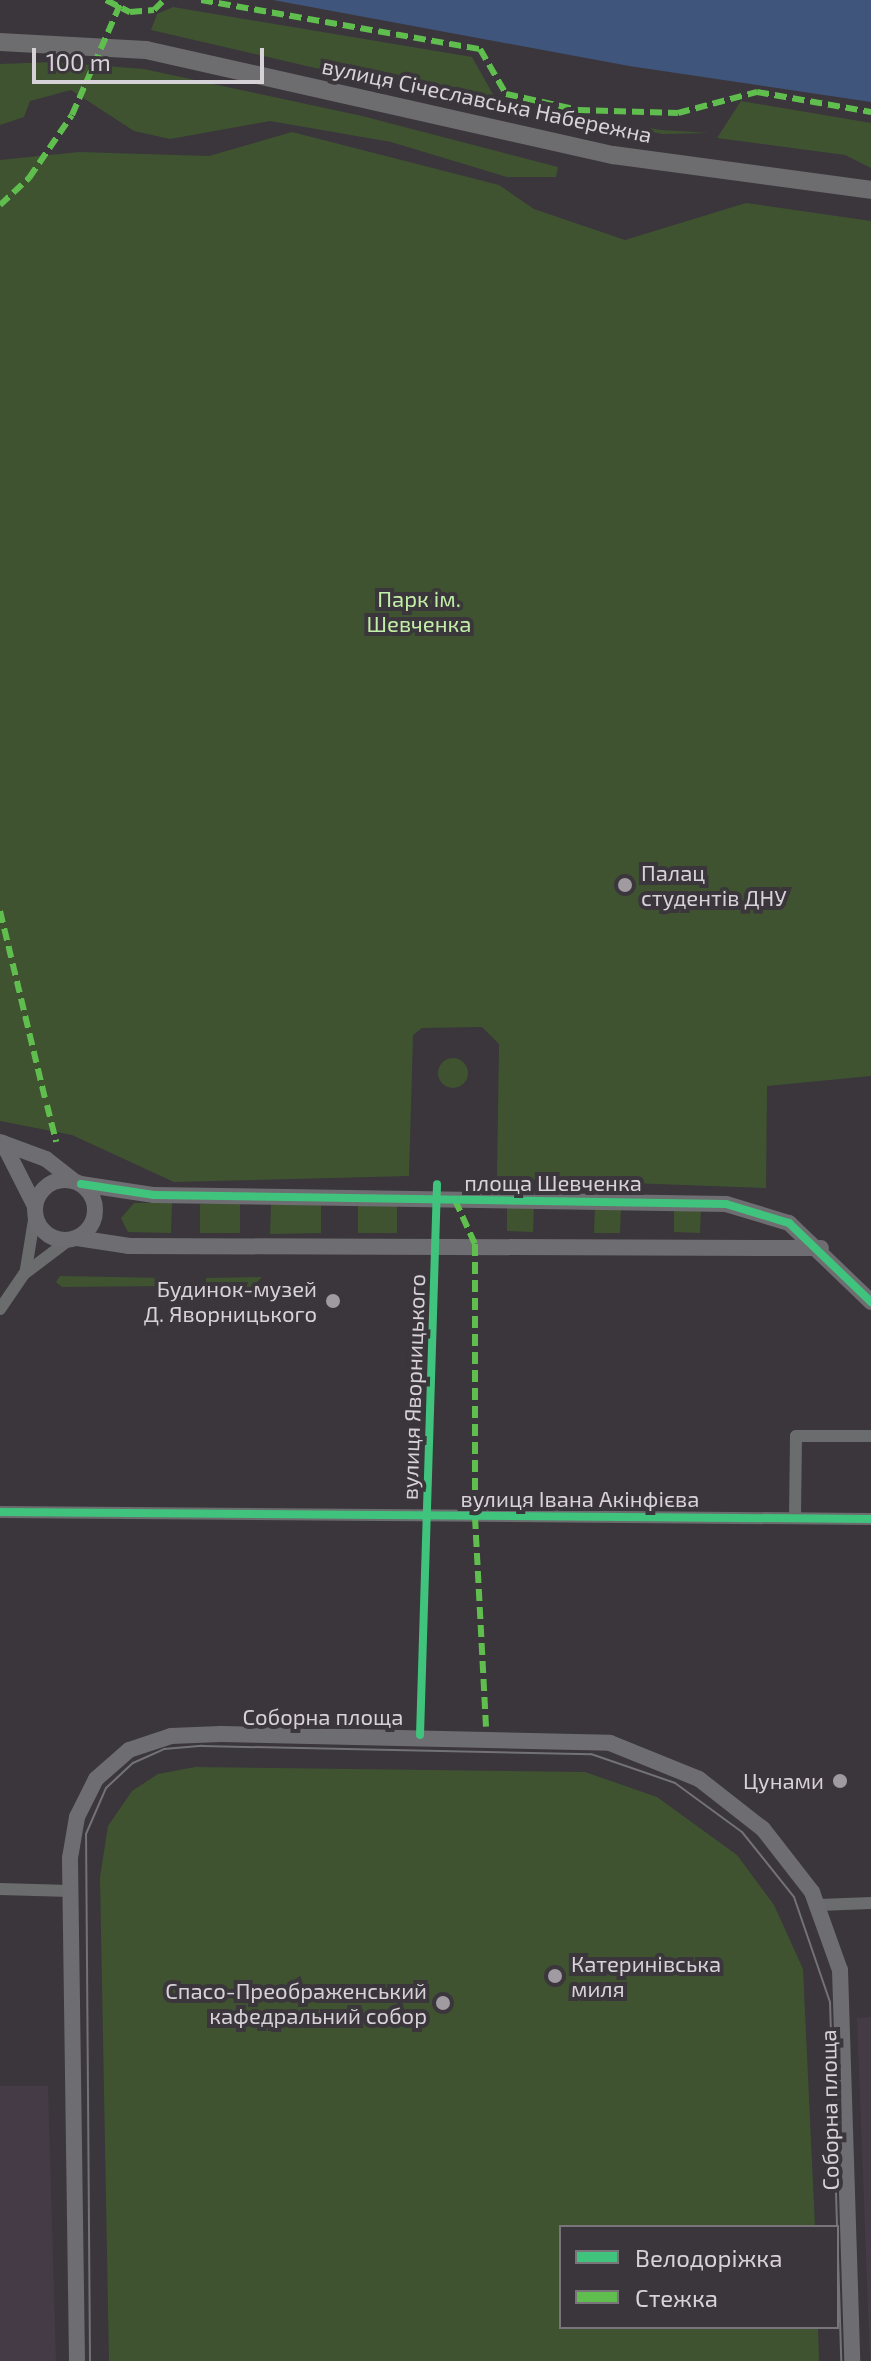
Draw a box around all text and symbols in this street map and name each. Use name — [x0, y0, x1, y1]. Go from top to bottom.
scale bar — [36, 32, 268, 82]
text: 100 m — [46, 47, 111, 76]
street label: вулиця Січеславська Набережна — [320, 52, 654, 148]
park label: Парк iм. Шевченка — [367, 585, 471, 636]
place label: Палац студентів ДНУ — [641, 859, 787, 910]
marker: Палац студентів ДНУ — [616, 876, 634, 894]
street label: площа Шевченка — [464, 1170, 642, 1196]
street label: вулиця Яворницького — [396, 1274, 430, 1500]
place label: Будинок-музей Д. Яворницького — [144, 1275, 317, 1326]
marker: Будинок-музей Д. Яворницького — [324, 1292, 342, 1310]
street label: вулиця Івана Акінфієва — [461, 1486, 699, 1512]
street label: Соборна площа — [243, 1704, 403, 1730]
place label: Цунами — [743, 1768, 824, 1794]
marker: Цунами — [831, 1772, 849, 1790]
place label: Катеринівська миля — [571, 1950, 721, 2002]
marker: Катеринівська миля — [546, 1967, 564, 1985]
place label: Спасо-Преображенський кафедральний собор — [165, 1977, 427, 2028]
marker: Спасо-Преображенський кафедральний собор — [434, 1994, 452, 2012]
street label: Соборна площа — [814, 2029, 844, 2191]
legend — [559, 2225, 839, 2329]
text: Велодоріжка — [635, 2243, 782, 2272]
text: Стежка — [635, 2283, 718, 2312]

